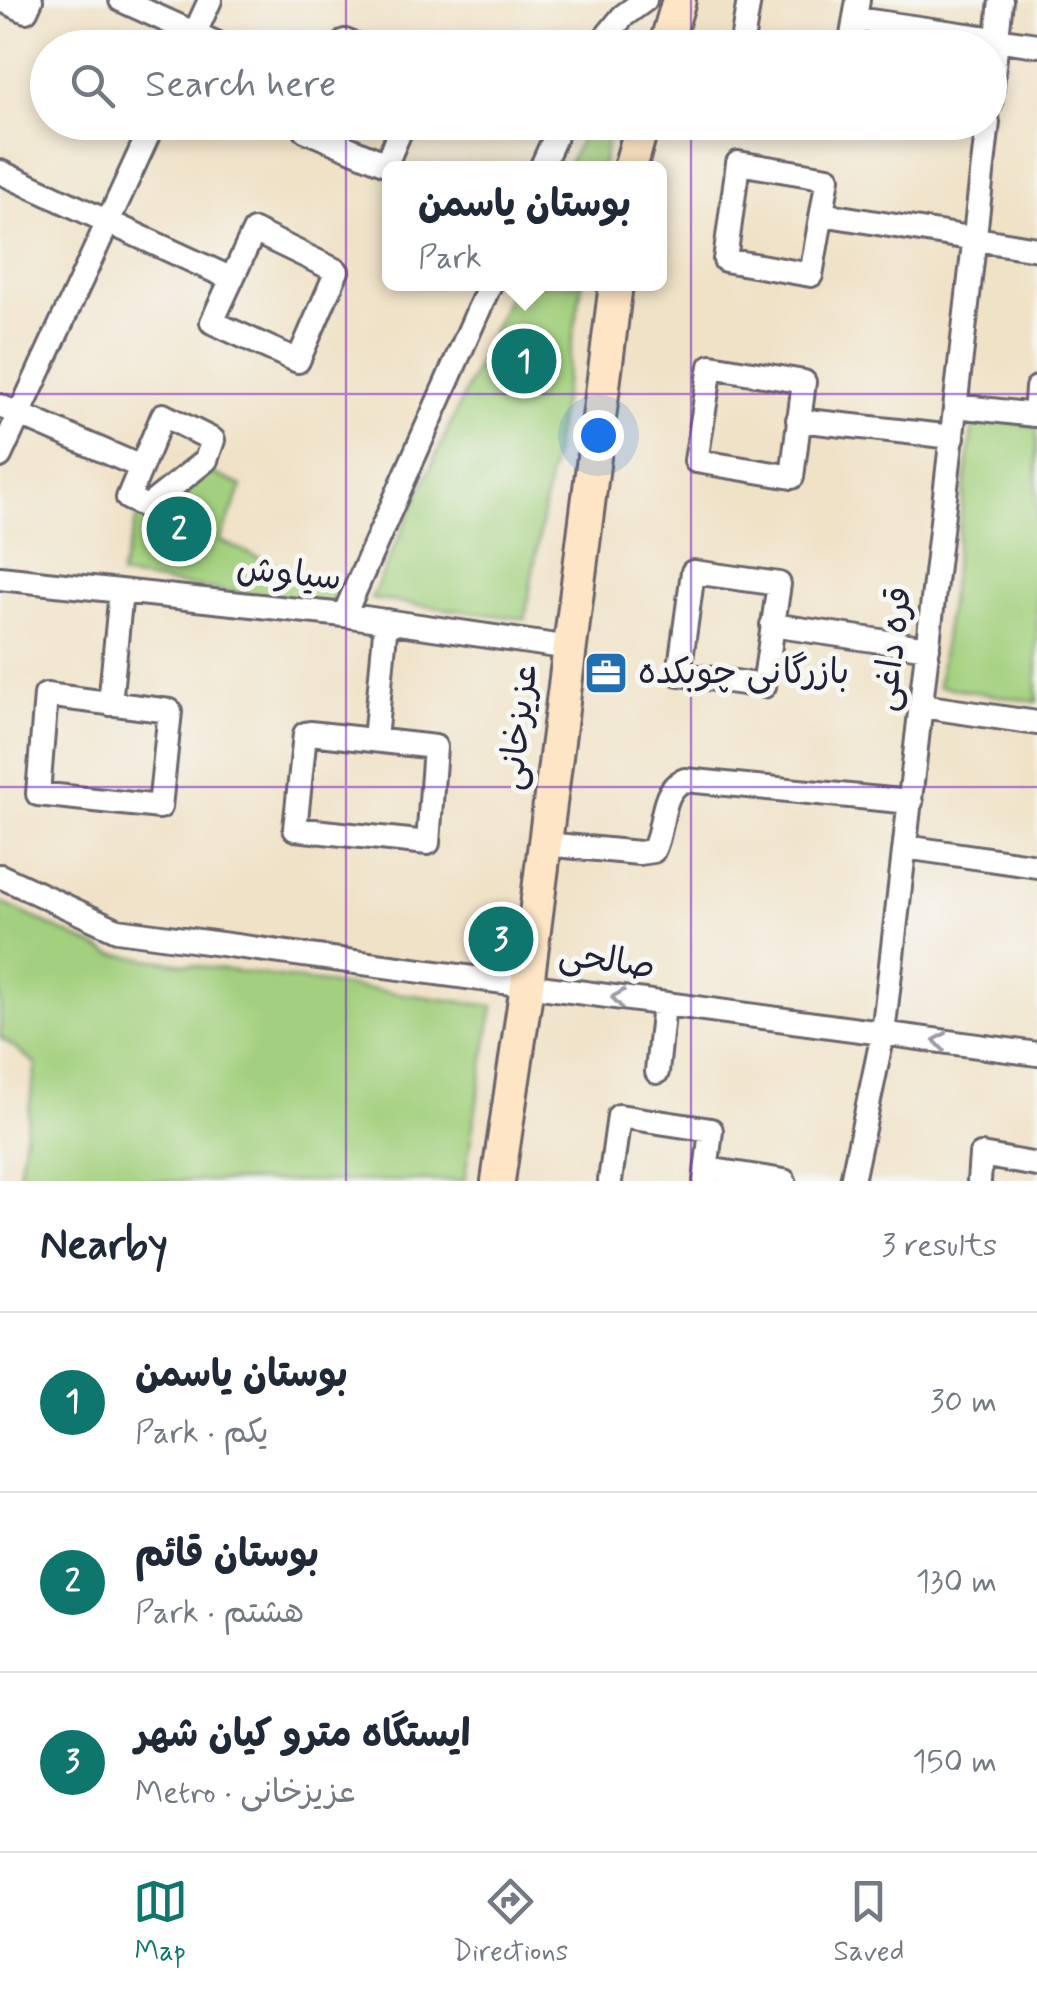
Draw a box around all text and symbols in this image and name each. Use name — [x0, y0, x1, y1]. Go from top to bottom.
search box — [30, 30, 1007, 140]
icon: search — [65, 58, 120, 113]
text: Search here — [145, 61, 336, 110]
popup — [382, 161, 667, 291]
text: بوستان یاسمن — [418, 181, 631, 230]
text: Park — [418, 237, 482, 279]
pin: 1 — [492, 324, 556, 398]
your location — [573, 410, 624, 461]
pin: 2 — [146, 492, 212, 566]
street label: سیاوش — [234, 546, 344, 602]
street label: قره داغی — [863, 584, 923, 714]
office icon: بازرگانی چوبکده — [583, 650, 629, 696]
place label: بازرگانی چوبکده — [638, 650, 849, 696]
street label: عزیزخانی — [488, 661, 550, 793]
pin: 3 — [468, 902, 534, 976]
street label: صالحی — [556, 932, 658, 990]
one-way arrow — [610, 988, 627, 1009]
one-way arrow — [932, 1032, 949, 1053]
text: Nearby — [40, 1219, 168, 1274]
text: 3 results — [881, 1225, 997, 1267]
text: بوستان یاسمن — [135, 1351, 348, 1400]
text: 1 — [65, 1381, 80, 1423]
text: 30 m — [930, 1381, 997, 1423]
text: Park · یکم — [135, 1412, 269, 1454]
text: بوستان قائم — [135, 1531, 319, 1580]
text: 2 — [65, 1561, 80, 1603]
text: 130 m — [916, 1561, 997, 1603]
text: Park · هشتم — [135, 1592, 304, 1634]
text: ایستگاه مترو کیان شهر — [135, 1711, 470, 1760]
text: 3 — [65, 1741, 80, 1783]
text: 150 m — [912, 1741, 997, 1783]
text: Metro · عزیزخانی — [135, 1772, 356, 1814]
tab: Map — [133, 1874, 188, 1971]
tab: Directions — [453, 1874, 568, 1971]
tab: Saved — [834, 1874, 904, 1971]

